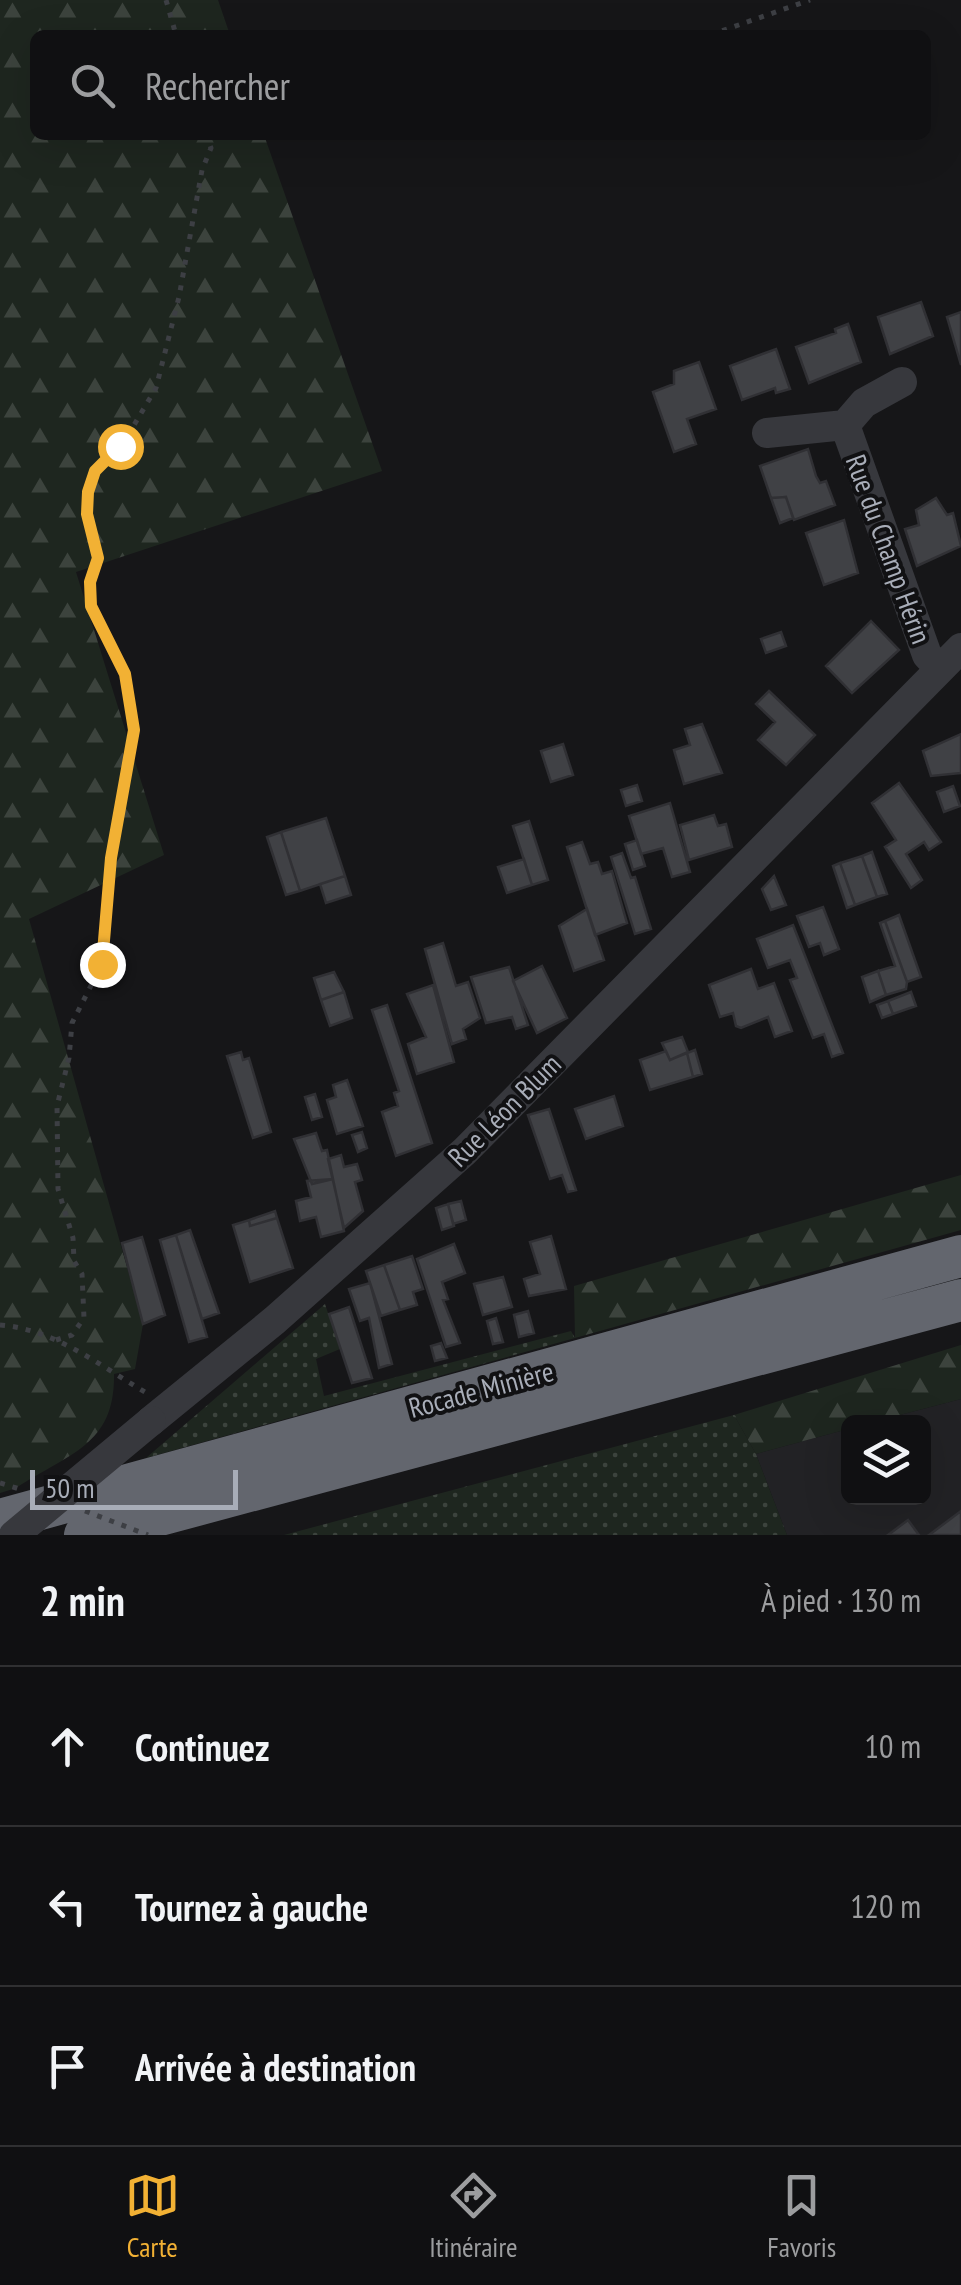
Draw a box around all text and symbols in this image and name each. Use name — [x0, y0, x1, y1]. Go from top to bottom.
search box — [30, 30, 931, 140]
icon: search — [65, 58, 120, 113]
text: Rechercher — [145, 61, 290, 110]
route start — [98, 424, 144, 470]
street label: Rue du Champ Hérin — [838, 449, 940, 649]
route end — [80, 942, 126, 988]
street label: Rue Léon Blum — [440, 1046, 568, 1174]
street label: Rocade Minière — [405, 1352, 557, 1426]
map controls — [841, 1415, 931, 1505]
button: layers — [841, 1415, 931, 1505]
scale bar — [30, 1465, 238, 1510]
text: 50 m — [45, 1469, 94, 1506]
text: 2 min — [40, 1573, 125, 1628]
text: À pied · 130 m — [761, 1579, 921, 1621]
icon: ahead — [40, 1719, 95, 1774]
text: Continuez — [135, 1722, 270, 1771]
text: 10 m — [865, 1725, 921, 1767]
icon: left — [40, 1879, 95, 1934]
text: Tournez à gauche — [135, 1882, 368, 1931]
text: 120 m — [850, 1885, 921, 1927]
icon: arrive — [40, 2039, 95, 2094]
text: Arrivée à destination — [135, 2042, 416, 2091]
tab: Carte — [125, 2168, 180, 2265]
tab: Itinéraire — [429, 2168, 518, 2265]
tab: Favoris — [767, 2168, 836, 2265]

